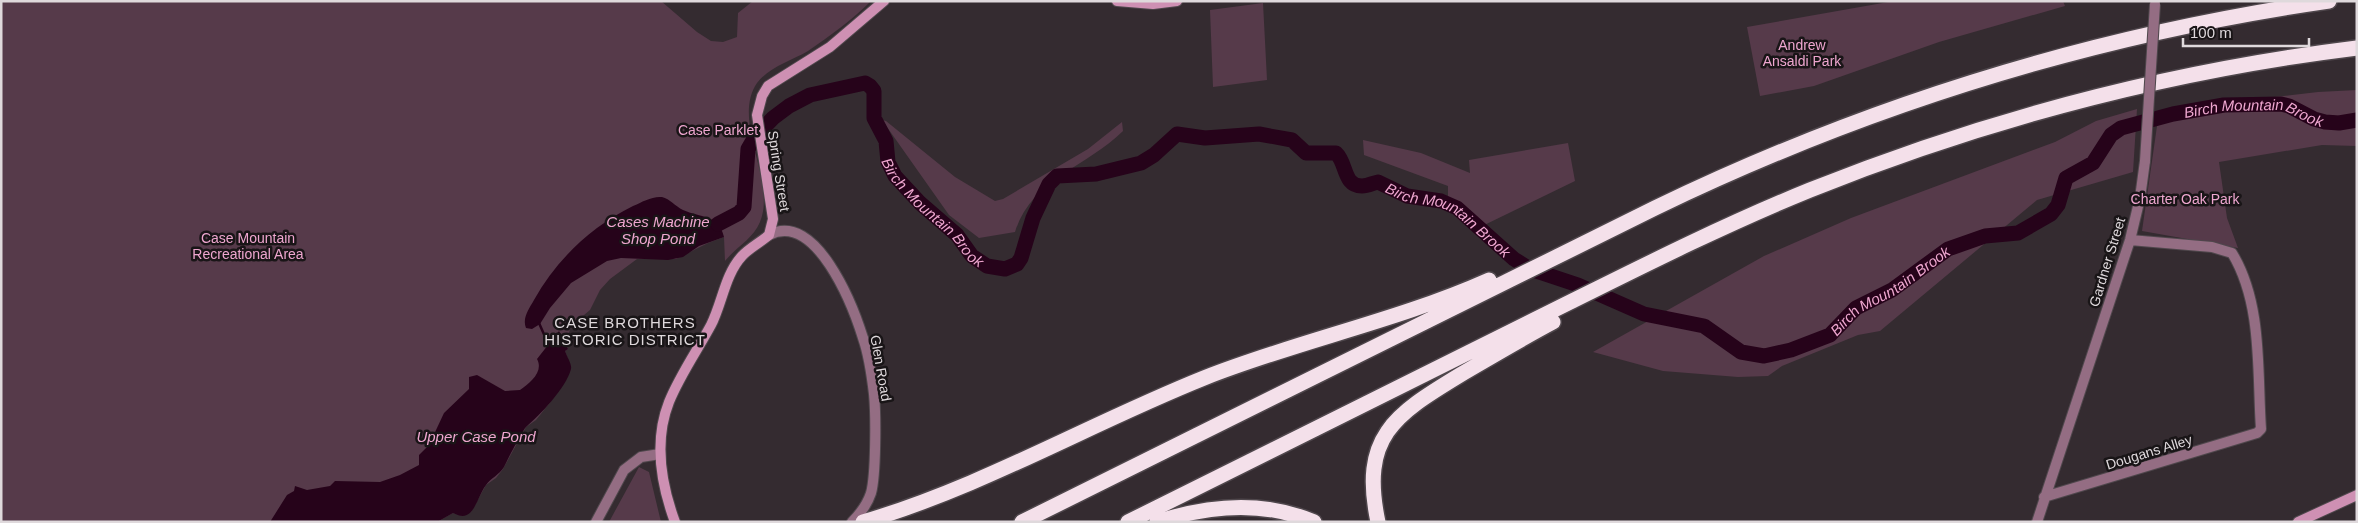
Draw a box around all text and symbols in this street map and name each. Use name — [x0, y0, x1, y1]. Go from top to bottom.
scale bar — [2183, 15, 2309, 47]
text: 100 m — [2190, 24, 2232, 41]
park label: Andrew Ansaldi Park — [1763, 37, 1842, 69]
water label: Birch Mountain Brook — [2182, 95, 2327, 130]
park label: Case Parklet — [678, 122, 758, 138]
street label: Spring Street — [765, 129, 793, 213]
water label: Birch Mountain Brook — [879, 155, 988, 271]
water label: Birch Mountain Brook — [1383, 179, 1515, 261]
park label: Charter Oak Park — [2131, 191, 2240, 207]
water label: Cases Machine Shop Pond — [606, 213, 710, 247]
street label: Gardner Street — [2086, 215, 2128, 309]
park label: Case Mountain Recreational Area — [192, 230, 304, 262]
water label: Birch Mountain Brook — [1826, 241, 1954, 338]
district label: CASE BROTHERS HISTORIC DISTRICT — [544, 314, 706, 348]
street label: Glen Road — [867, 334, 895, 402]
water label: Upper Case Pond — [416, 428, 536, 445]
street label: Dougans Alley — [2104, 431, 2194, 473]

